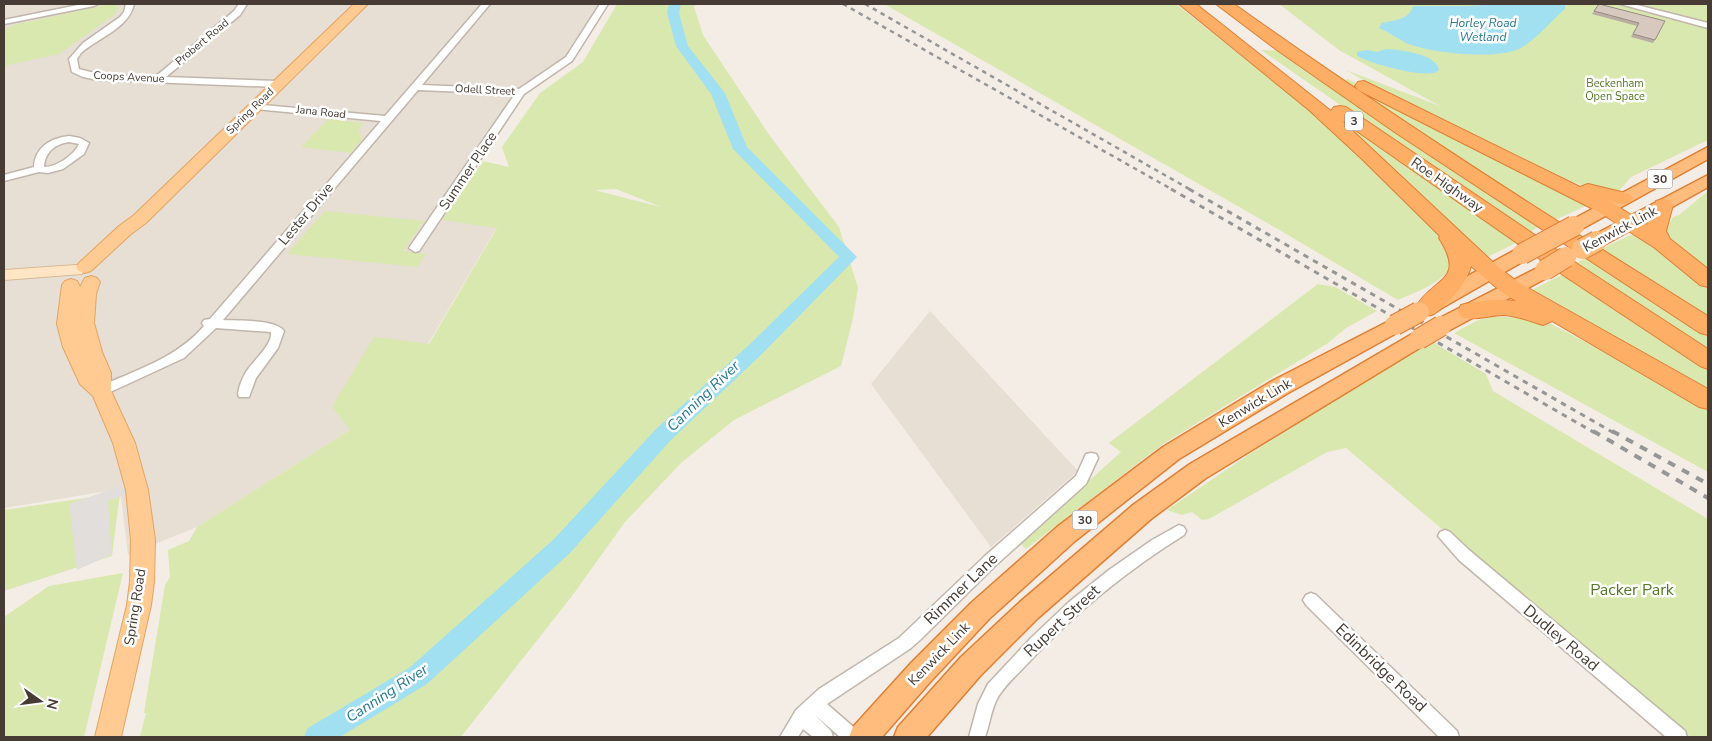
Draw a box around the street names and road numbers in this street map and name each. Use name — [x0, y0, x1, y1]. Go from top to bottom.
street label: Probert Road — [172, 15, 232, 69]
street label: Coops Avenue — [93, 68, 165, 86]
street label: Odell Street — [455, 81, 516, 99]
street label: Spring Road — [223, 84, 277, 138]
street label: Jana Road — [294, 102, 347, 122]
road number: 3 — [1345, 112, 1363, 130]
street label: Summer Place — [435, 128, 501, 214]
street label: Roe Highway — [1407, 153, 1488, 217]
road number: 30 — [1648, 170, 1672, 188]
street label: Lester Drive — [274, 179, 338, 249]
street label: Kenwick Link — [1579, 201, 1661, 257]
street label: Kenwick Link — [1215, 373, 1296, 432]
road number: 30 — [1072, 510, 1098, 530]
street label: Rimmer Lane — [919, 548, 1003, 630]
street label: Spring Road — [120, 567, 150, 647]
street label: Rupert Street — [1019, 580, 1105, 662]
street label: Dudley Road — [1518, 600, 1604, 676]
street label: Kenwick Link — [904, 617, 975, 690]
street label: Edinbridge Road — [1331, 619, 1431, 717]

